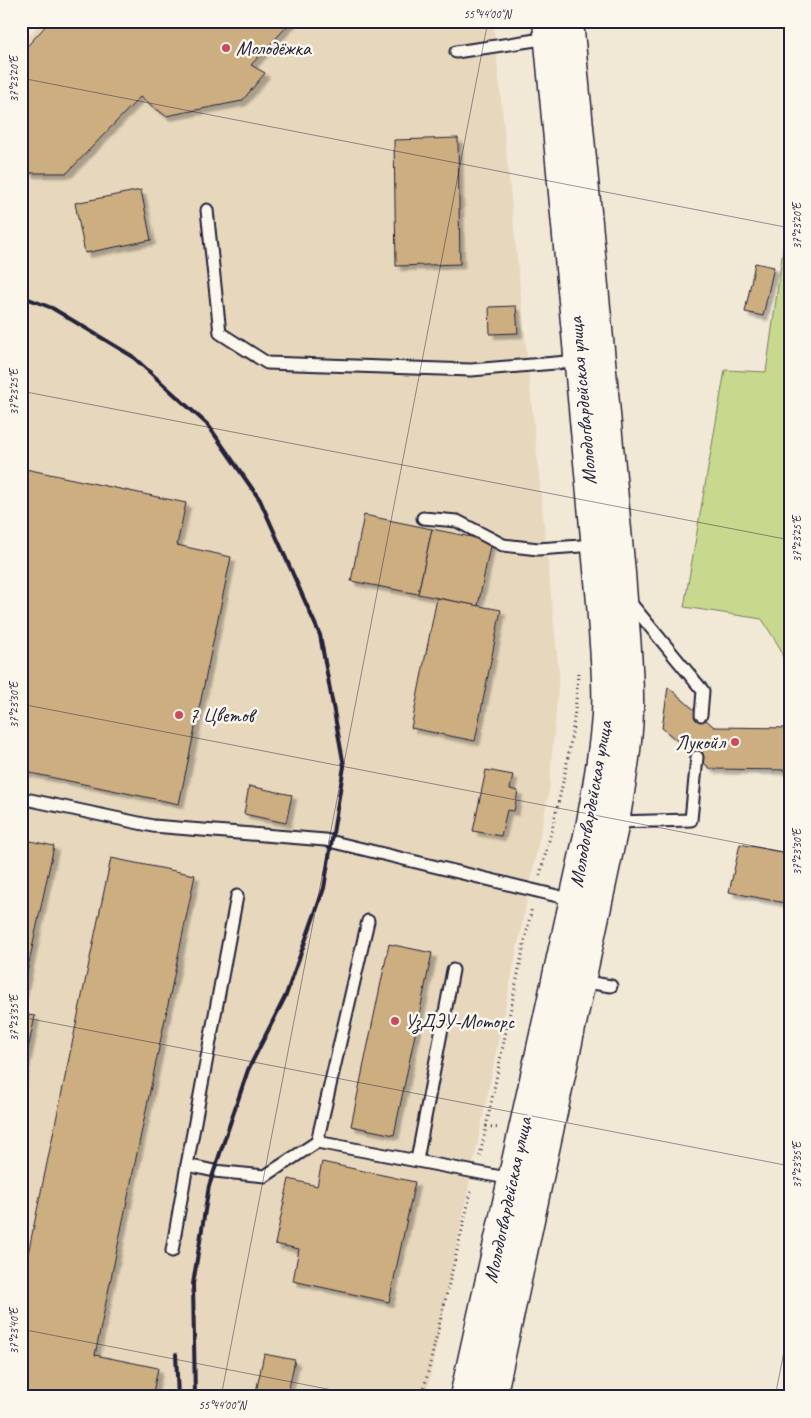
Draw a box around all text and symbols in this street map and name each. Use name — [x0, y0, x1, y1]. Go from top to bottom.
text: 55°44'00"N — [463, 6, 512, 22]
place label: Молодёжка — [236, 36, 312, 61]
marker: Молодёжка — [220, 42, 232, 54]
text: 37°23'20"E — [6, 54, 22, 102]
text: 37°23'20"E — [789, 201, 805, 249]
street label: Молодогвардейская улица — [563, 314, 602, 486]
text: 37°23'25"E — [6, 367, 22, 415]
text: 37°23'25"E — [789, 514, 805, 562]
text: 37°23'30"E — [6, 680, 22, 728]
place label: 7 Цветов — [189, 703, 257, 728]
marker: 7 Цветов — [173, 709, 185, 721]
street label: Молодогвардейская улица — [564, 717, 618, 889]
place label: Лукойл — [676, 730, 727, 755]
marker: Лукойл — [729, 736, 741, 748]
text: 37°23'30"E — [789, 827, 805, 875]
text: 37°23'35"E — [6, 993, 22, 1041]
place label: УзДЭУ-Моторс — [405, 1009, 515, 1035]
marker: УзДЭУ-Моторс — [389, 1015, 401, 1027]
street label: Молодогвардейская улица — [478, 1113, 538, 1285]
text: 37°23'35"E — [789, 1140, 805, 1188]
text: 37°23'40"E — [6, 1306, 22, 1354]
text: 55°44'00"N — [198, 1397, 247, 1413]

